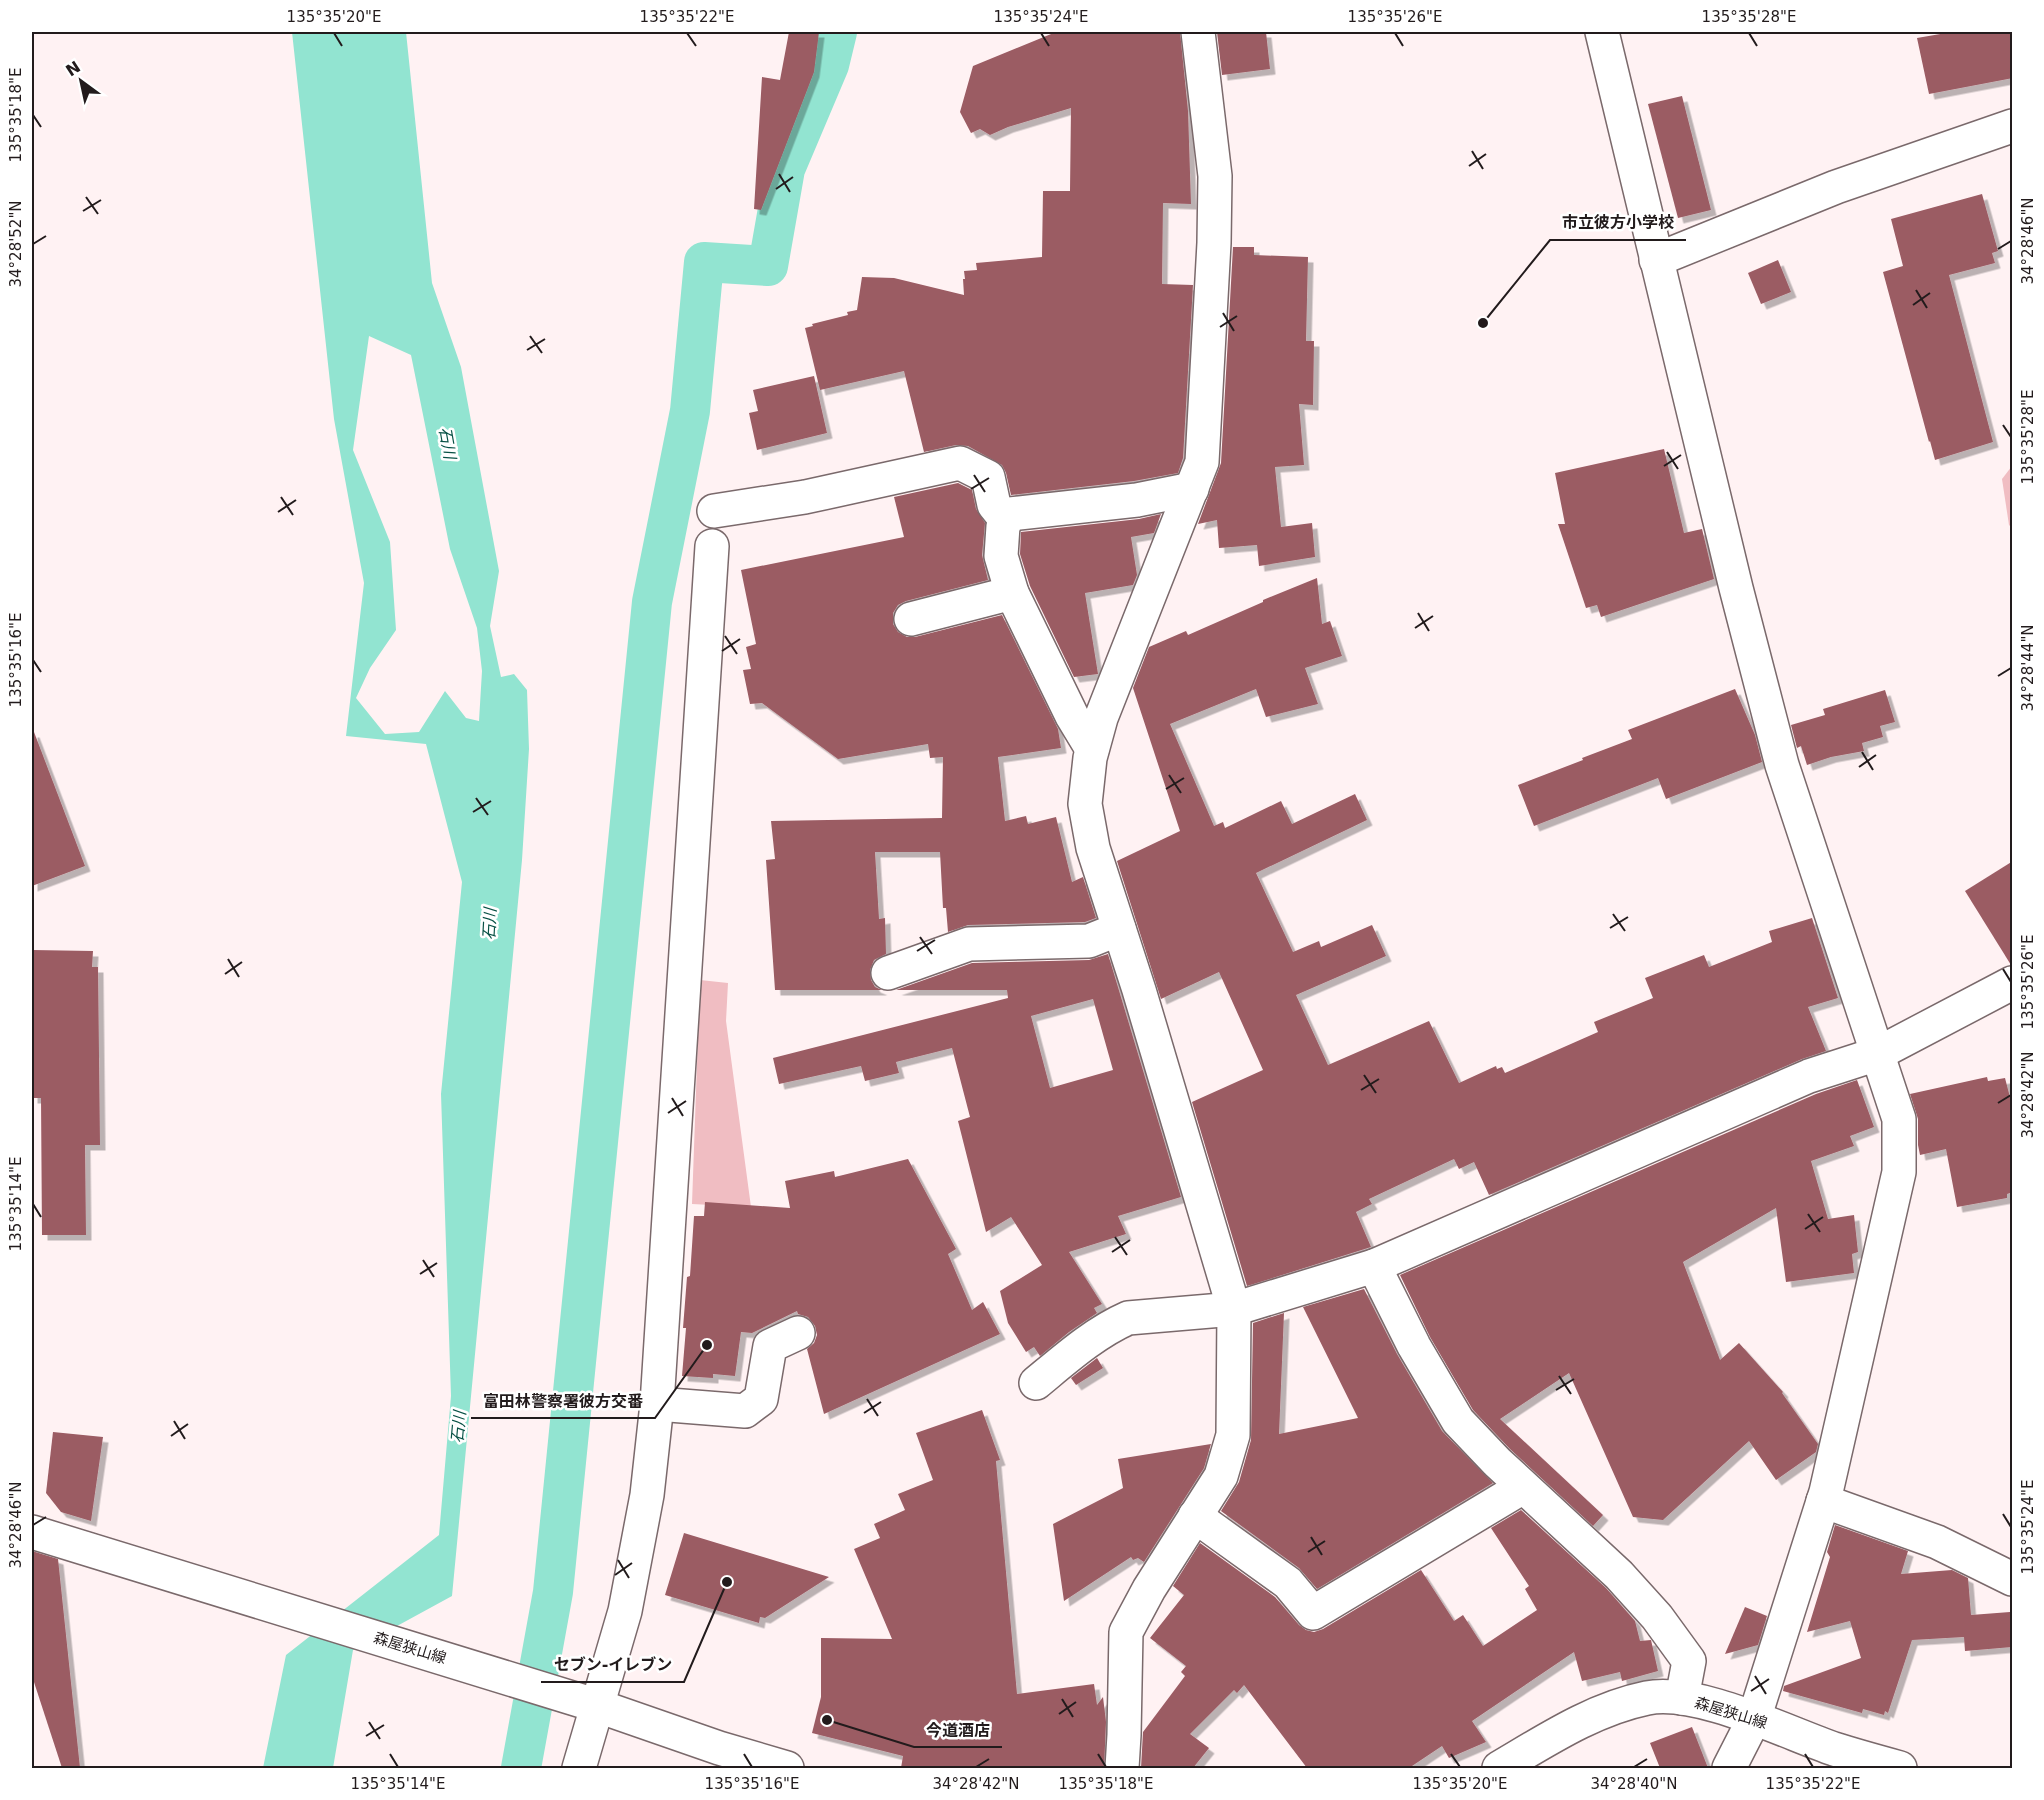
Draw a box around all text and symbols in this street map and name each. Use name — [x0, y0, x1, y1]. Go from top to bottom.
text: 135°35'20"E — [287, 8, 381, 26]
text: 135°35'22"E — [640, 8, 734, 26]
text: 135°35'24"E — [994, 8, 1088, 26]
text: 135°35'26"E — [1348, 8, 1442, 26]
text: 135°35'28"E — [1702, 8, 1796, 26]
north arrow — [51, 51, 111, 111]
text: N — [62, 57, 84, 80]
text: 135°35'18"E — [7, 68, 25, 162]
text: 34°28'46"N — [2019, 197, 2037, 285]
text: 34°28'52"N — [7, 200, 25, 288]
callout: 市立彼方小学校 — [1550, 206, 1686, 240]
text: 市立彼方小学校 — [1562, 213, 1674, 232]
text: 135°35'28"E — [2019, 390, 2037, 484]
water label: 石川 — [435, 426, 460, 462]
text: 135°35'16"E — [7, 613, 25, 707]
text: 34°28'44"N — [2019, 624, 2037, 712]
water label: 石川 — [479, 906, 500, 941]
text: 135°35'26"E — [2019, 935, 2037, 1029]
text: 34°28'42"N — [2019, 1051, 2037, 1139]
text: 135°35'14"E — [7, 1157, 25, 1251]
callout: 富田林警察署彼方交番 — [471, 1384, 655, 1418]
text: 富田林警察署彼方交番 — [483, 1392, 643, 1411]
water label: 石川 — [448, 1408, 470, 1444]
text: 135°35'24"E — [2019, 1480, 2037, 1574]
text: 34°28'46"N — [7, 1481, 25, 1569]
street label: 森屋狭山線 — [371, 1628, 449, 1668]
callout: セブン-イレブン — [541, 1648, 684, 1682]
text: セブン-イレブン — [554, 1655, 672, 1674]
street label: 森屋狭山線 — [1692, 1693, 1770, 1733]
callout: 今道酒店 — [914, 1713, 1002, 1747]
text: 今道酒店 — [926, 1721, 990, 1740]
text: 135°35'14"E — [351, 1775, 445, 1793]
text: 135°35'16"E — [705, 1775, 799, 1793]
text: 34°28'42"N — [932, 1775, 1020, 1793]
text: 135°35'18"E — [1059, 1775, 1153, 1793]
text: 135°35'20"E — [1413, 1775, 1507, 1793]
text: 34°28'40"N — [1590, 1775, 1678, 1793]
text: 135°35'22"E — [1766, 1775, 1860, 1793]

